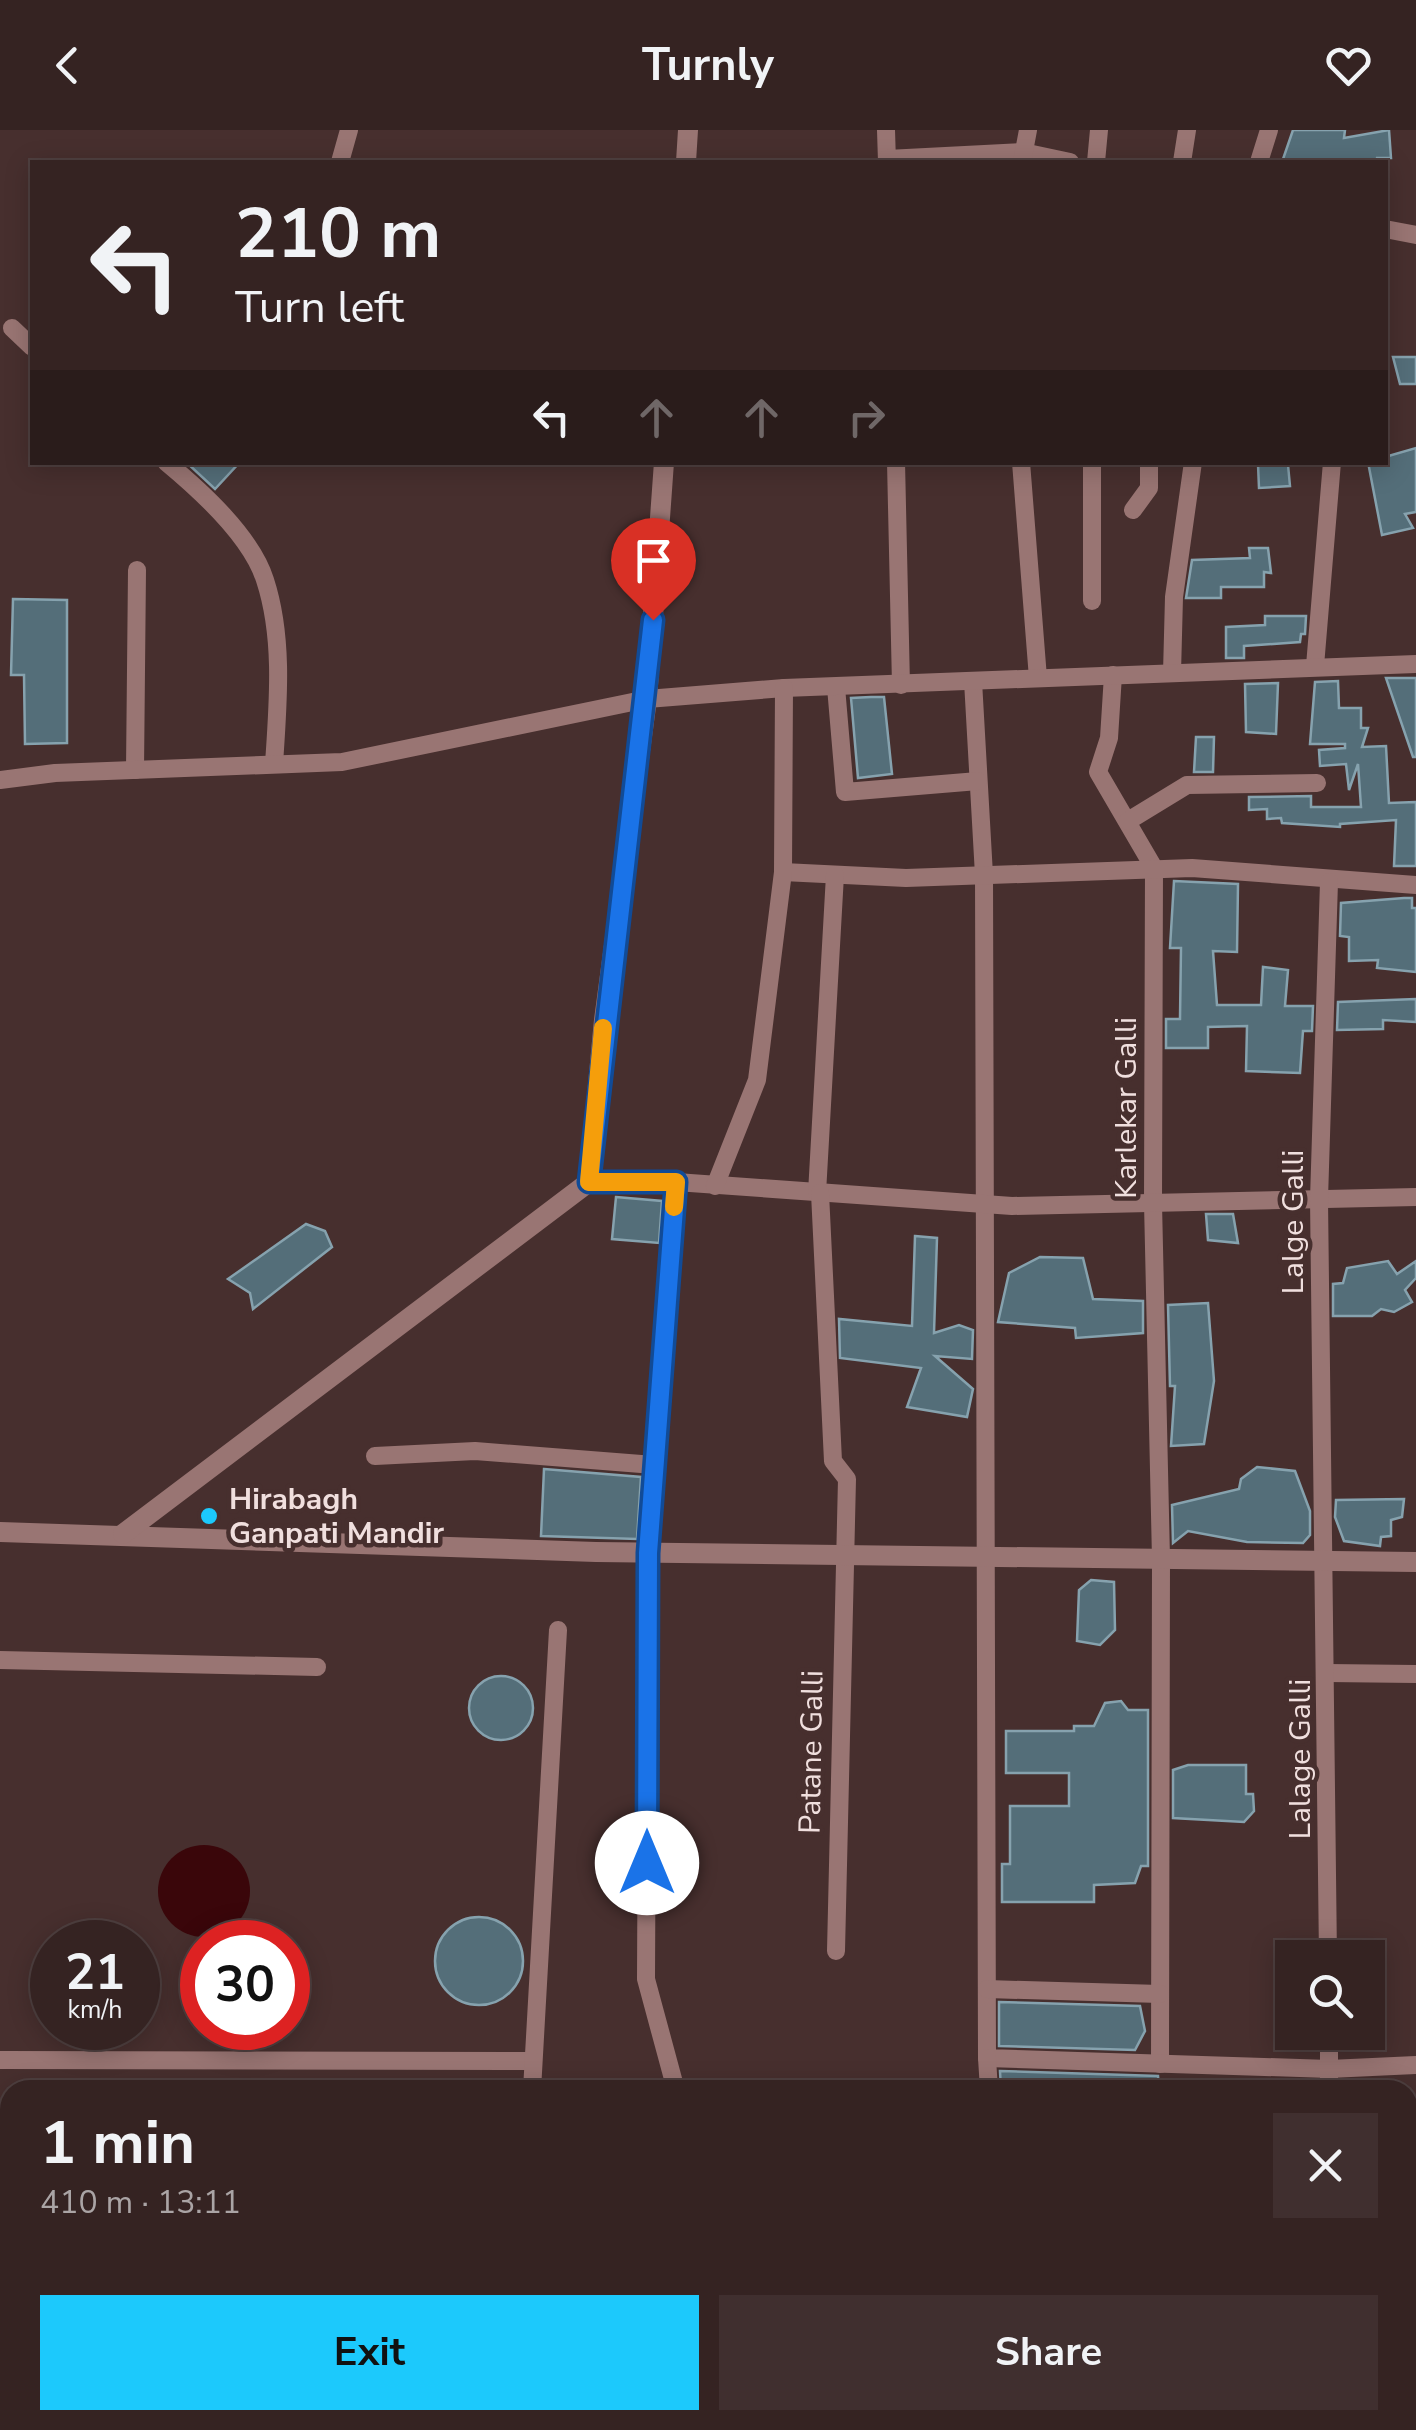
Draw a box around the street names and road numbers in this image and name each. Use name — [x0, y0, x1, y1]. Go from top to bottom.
street label: Karlekar Galli — [1106, 1017, 1147, 1199]
street label: Lalge Galli — [1273, 1150, 1314, 1294]
street label: Patane Galli — [790, 1670, 833, 1834]
street label: Lalage Galli — [1280, 1679, 1321, 1839]

